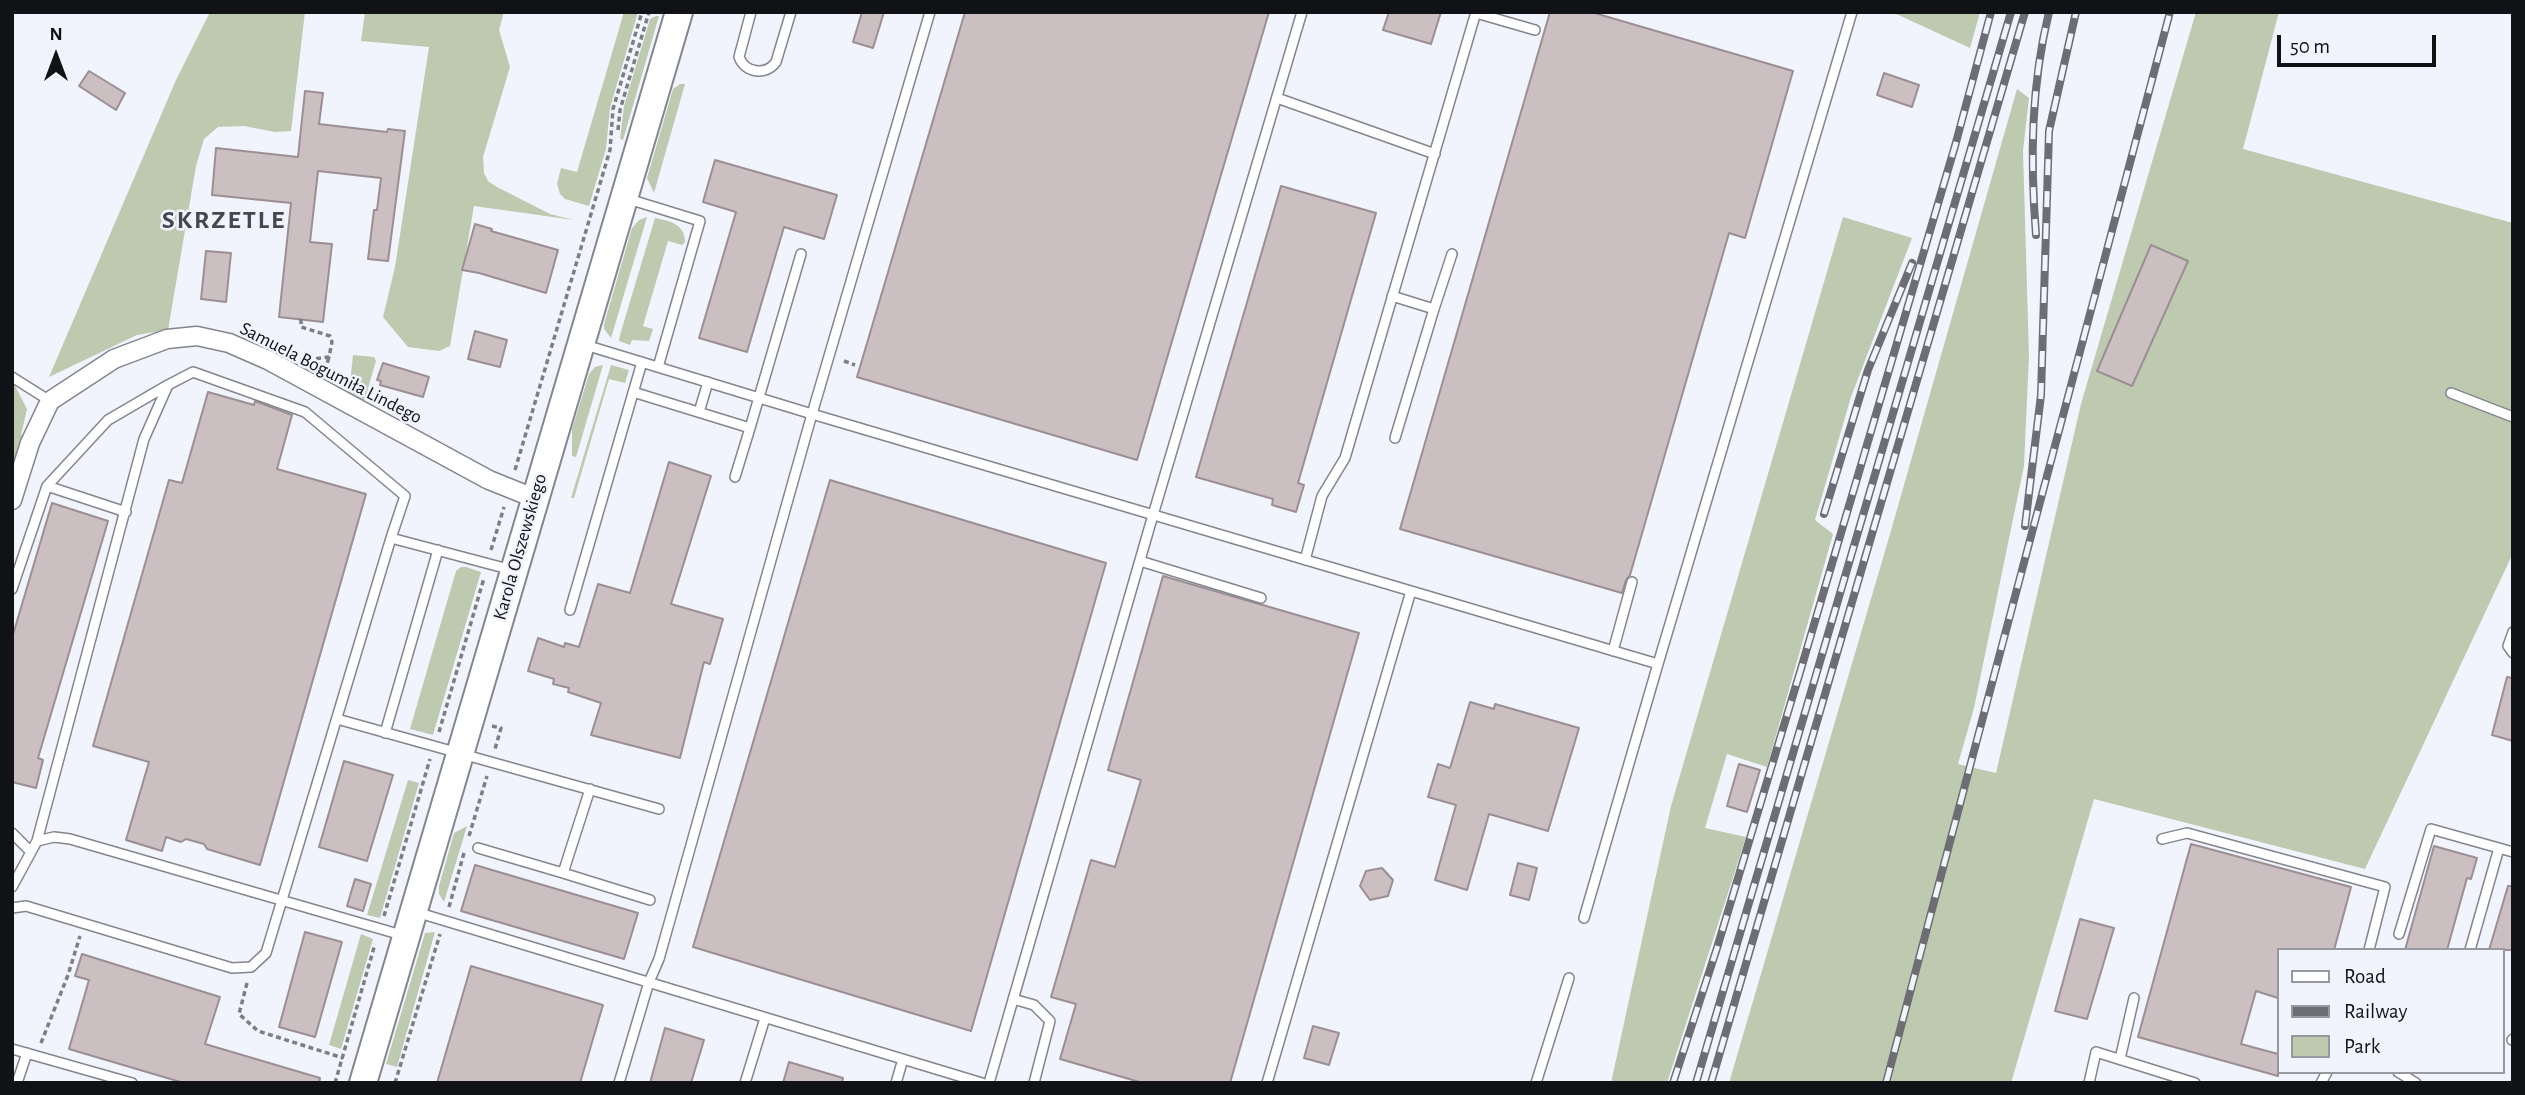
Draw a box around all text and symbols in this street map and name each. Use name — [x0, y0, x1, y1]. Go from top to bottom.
north arrow — [21, 21, 91, 91]
scale bar — [2280, 21, 2439, 65]
text: N — [49, 25, 63, 44]
text: 50 m — [2290, 36, 2330, 57]
district label: SKRZETLE — [163, 204, 285, 236]
street label: Samuela Bogumiła Lindego — [236, 317, 426, 429]
street label: Karola Olszewskiego — [488, 471, 552, 623]
legend — [2276, 948, 2504, 1074]
text: Road — [2344, 966, 2386, 987]
text: Railway — [2344, 1001, 2407, 1022]
text: Park — [2344, 1036, 2380, 1057]

